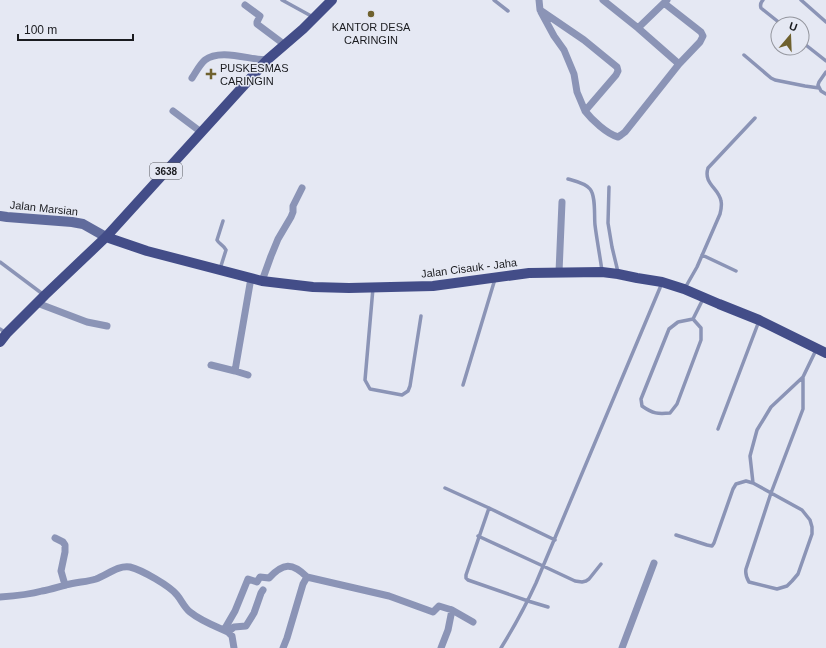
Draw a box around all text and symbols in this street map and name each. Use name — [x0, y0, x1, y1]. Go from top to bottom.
marker: KANTOR DESA CARINGIN — [366, 9, 376, 19]
scale bar — [18, 16, 133, 42]
north arrow — [770, 16, 810, 56]
text: U — [788, 20, 799, 34]
place label: KANTOR DESA CARINGIN — [332, 21, 411, 46]
text: 100 m — [24, 23, 57, 37]
place label: PUSKESMAS CARINGIN — [220, 62, 288, 87]
marker: PUSKESMAS CARINGIN — [205, 68, 217, 80]
road number: 3638 — [150, 163, 182, 179]
street label: Jalan Marsian — [9, 198, 79, 218]
street label: Jalan Cisauk - Jaha — [420, 256, 519, 280]

